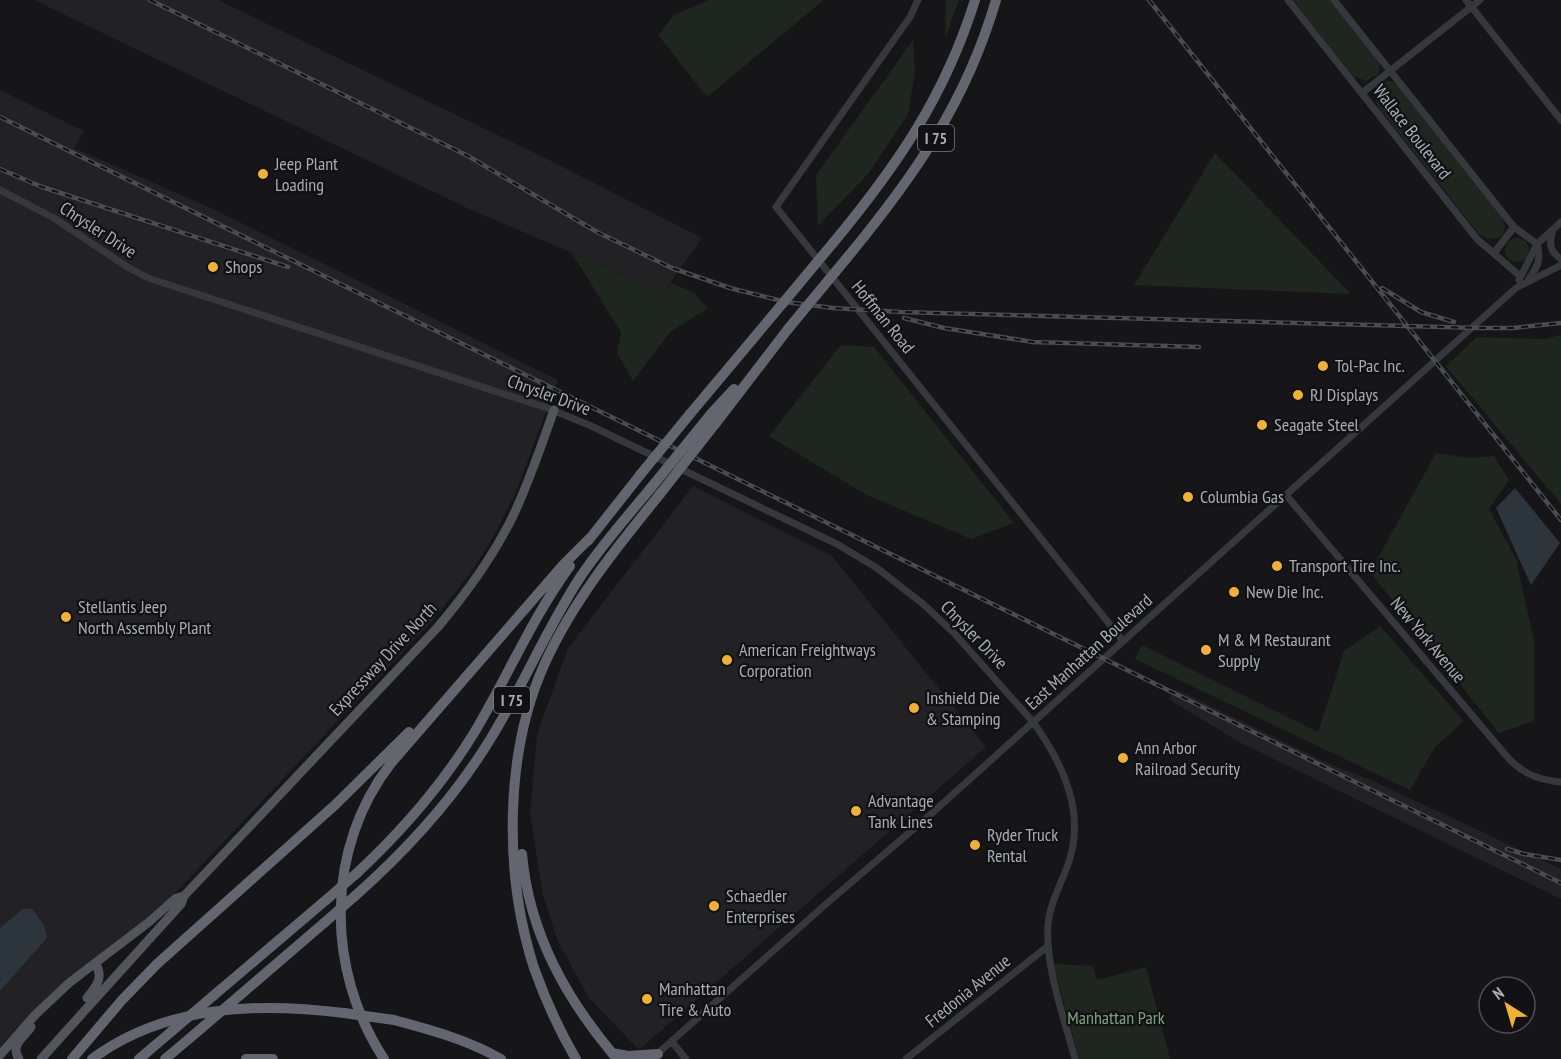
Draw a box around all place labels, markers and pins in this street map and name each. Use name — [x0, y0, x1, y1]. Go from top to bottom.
place label: Jeep Plant Loading — [274, 152, 338, 196]
marker: Jeep Plant Loading — [256, 167, 270, 181]
place label: Shops — [225, 255, 262, 278]
marker: Shops — [206, 260, 220, 274]
place label: Tol-Pac Inc. — [1335, 354, 1405, 377]
marker: Tol-Pac Inc. — [1316, 359, 1330, 373]
place label: RJ Displays — [1310, 383, 1378, 406]
marker: RJ Displays — [1291, 388, 1305, 402]
place label: Seagate Steel — [1274, 413, 1360, 436]
marker: Seagate Steel — [1255, 418, 1269, 432]
place label: Columbia Gas — [1200, 485, 1284, 508]
marker: Columbia Gas — [1181, 490, 1195, 504]
place label: Transport Tire Inc. — [1289, 554, 1401, 577]
marker: Transport Tire Inc. — [1270, 559, 1284, 573]
place label: New Die Inc. — [1246, 580, 1323, 603]
marker: New Die Inc. — [1227, 585, 1241, 599]
place label: Stellantis Jeep North Assembly Plant — [78, 595, 211, 639]
marker: Stellantis Jeep North Assembly Plant — [59, 610, 73, 624]
place label: M & M Restaurant Supply — [1218, 628, 1331, 672]
place label: American Freightways Corporation — [739, 638, 876, 682]
marker: M & M Restaurant Supply — [1199, 643, 1213, 657]
marker: American Freightways Corporation — [720, 653, 734, 667]
place label: Inshield Die & Stamping — [926, 686, 1001, 730]
marker: Inshield Die & Stamping — [907, 701, 921, 715]
place label: Ann Arbor Railroad Security — [1135, 736, 1240, 780]
marker: Ann Arbor Railroad Security — [1116, 751, 1130, 765]
place label: Advantage Tank Lines — [868, 789, 934, 833]
marker: Advantage Tank Lines — [849, 804, 863, 818]
place label: Ryder Truck Rental — [987, 823, 1058, 867]
marker: Ryder Truck Rental — [968, 838, 982, 852]
place label: Schaedler Enterprises — [726, 884, 795, 928]
marker: Schaedler Enterprises — [707, 899, 721, 913]
place label: Manhattan Tire & Auto — [659, 977, 731, 1021]
marker: Manhattan Tire & Auto — [640, 992, 654, 1006]

